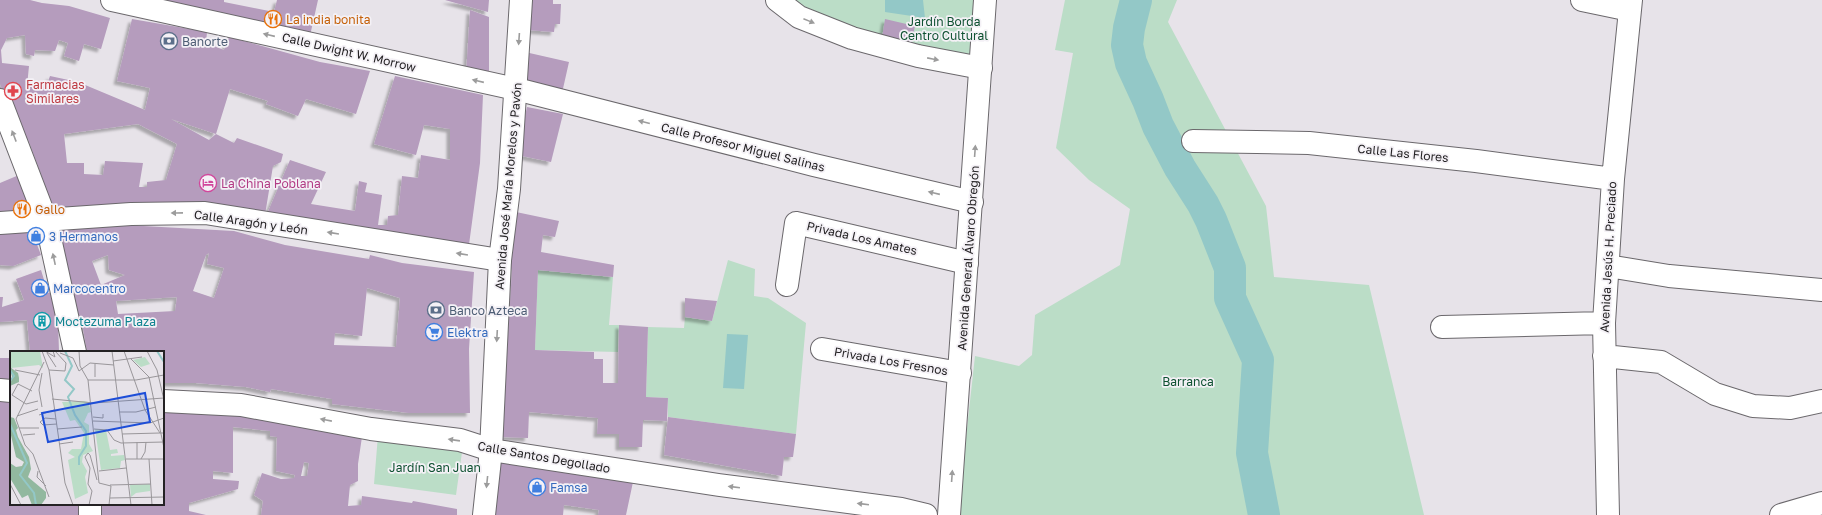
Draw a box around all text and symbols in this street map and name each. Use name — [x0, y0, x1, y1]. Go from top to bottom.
restaurant icon: La india bonita — [263, 9, 283, 29]
place label: La india bonita — [286, 12, 370, 27]
park label: Jardín Borda Centro Cultural — [900, 14, 988, 43]
one-way arrow — [804, 18, 816, 24]
street label: Calle Dwight W. Morrow — [280, 29, 418, 75]
bank icon: Banorte — [159, 31, 179, 51]
one-way arrow — [262, 31, 275, 37]
one-way arrow — [515, 33, 522, 45]
place label: Banorte — [182, 34, 228, 49]
one-way arrow — [927, 56, 939, 62]
place label: Farmacias Similares — [26, 77, 85, 106]
one-way arrow — [471, 77, 484, 83]
pharmacy icon: Farmacias Similares — [3, 81, 23, 101]
street label: Avenida José María Morelos y Pavón — [491, 82, 525, 290]
one-way arrow — [638, 119, 650, 125]
street label: Calle Profesor Miguel Salinas — [659, 119, 827, 175]
one-way arrow — [10, 130, 16, 142]
street label: Calle Las Flores — [1357, 141, 1449, 165]
one-way arrow — [972, 145, 979, 157]
street label: Avenida General Álvaro Obregón — [954, 165, 982, 351]
hotel icon: La China Poblana — [198, 173, 218, 193]
place label: La China Poblana — [221, 176, 321, 191]
street label: Avenida Jesús H. Preciado — [1597, 181, 1619, 333]
one-way arrow — [928, 189, 940, 195]
restaurant icon: Gallo — [12, 199, 32, 219]
place label: Gallo — [35, 202, 65, 217]
street label: Calle Aragón y León — [193, 207, 309, 237]
one-way arrow — [170, 210, 183, 216]
street label: Privada Los Amates — [805, 218, 919, 258]
shop icon: 3 Hermanos — [26, 226, 46, 246]
place label: 3 Hermanos — [49, 229, 118, 244]
one-way arrow — [327, 230, 340, 236]
one-way arrow — [456, 250, 468, 256]
one-way arrow — [51, 253, 57, 265]
shop icon: Marcocentro — [30, 278, 50, 298]
place label: Marcocentro — [53, 281, 126, 296]
bank icon: Banco Azteca — [426, 300, 446, 320]
place label: Banco Azteca — [449, 303, 528, 318]
building icon: Moctezuma Plaza — [32, 311, 52, 331]
place label: Moctezuma Plaza — [55, 314, 156, 329]
supermarket icon: Elektra — [424, 322, 444, 342]
place label: Elektra — [447, 325, 488, 340]
one-way arrow — [493, 330, 500, 342]
street label: Privada Los Fresnos — [833, 344, 949, 378]
inset map — [10, 351, 164, 505]
park label: Barranca — [1162, 374, 1214, 389]
one-way arrow — [319, 417, 332, 423]
one-way arrow — [448, 436, 460, 443]
street label: Calle Santos Degollado — [476, 438, 612, 476]
park label: Jardín San Juan — [389, 460, 481, 475]
one-way arrow — [948, 470, 955, 482]
one-way arrow — [484, 476, 491, 488]
shop icon: Famsa — [527, 477, 547, 497]
place label: Famsa — [550, 480, 587, 495]
one-way arrow — [728, 484, 740, 490]
one-way arrow — [857, 501, 869, 507]

